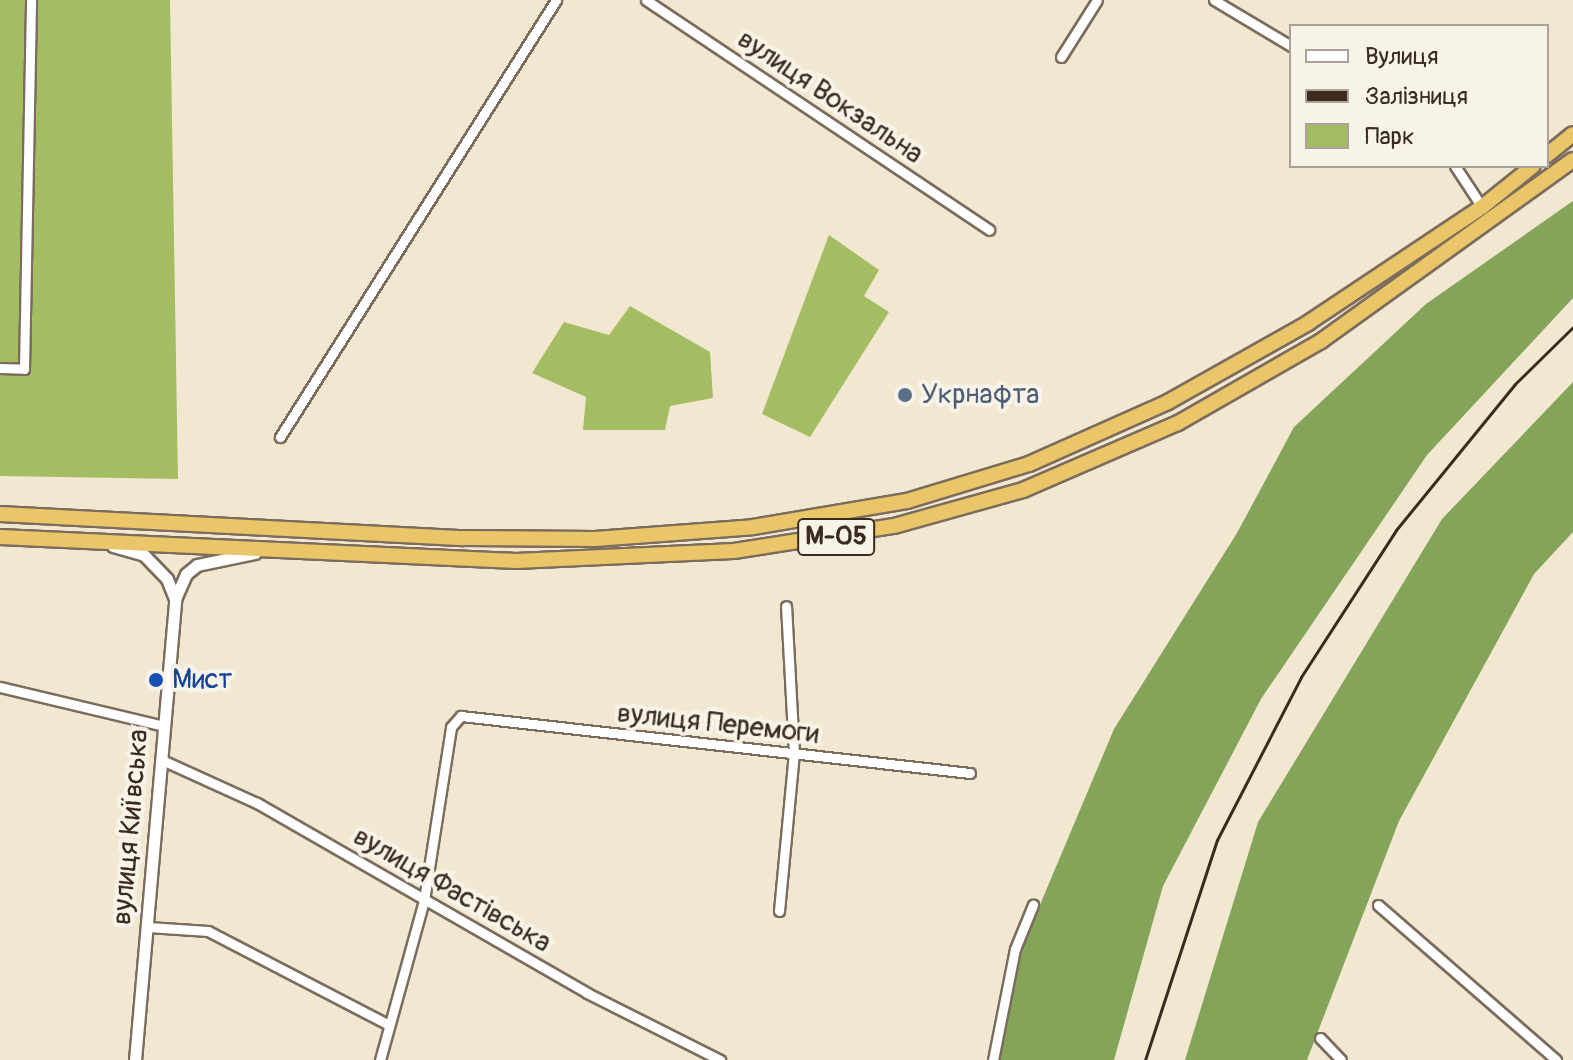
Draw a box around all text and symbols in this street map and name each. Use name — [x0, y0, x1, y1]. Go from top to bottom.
street label: вулиця Вокзальна — [731, 23, 929, 171]
legend — [1289, 24, 1549, 168]
text: Вулиця — [1365, 42, 1438, 71]
text: Залізниця — [1365, 82, 1468, 111]
text: Парк — [1365, 122, 1414, 151]
place label: Укрнафта — [921, 378, 1039, 412]
marker: Укрнафта — [896, 386, 914, 404]
road number: М-05 — [796, 515, 876, 559]
place label: Мист — [172, 663, 232, 697]
marker: Мист — [147, 671, 165, 689]
street label: вулиця Перемоги — [615, 697, 821, 751]
street label: вулиця Київська — [106, 728, 156, 926]
street label: вулиця Фастівська — [347, 820, 557, 960]

